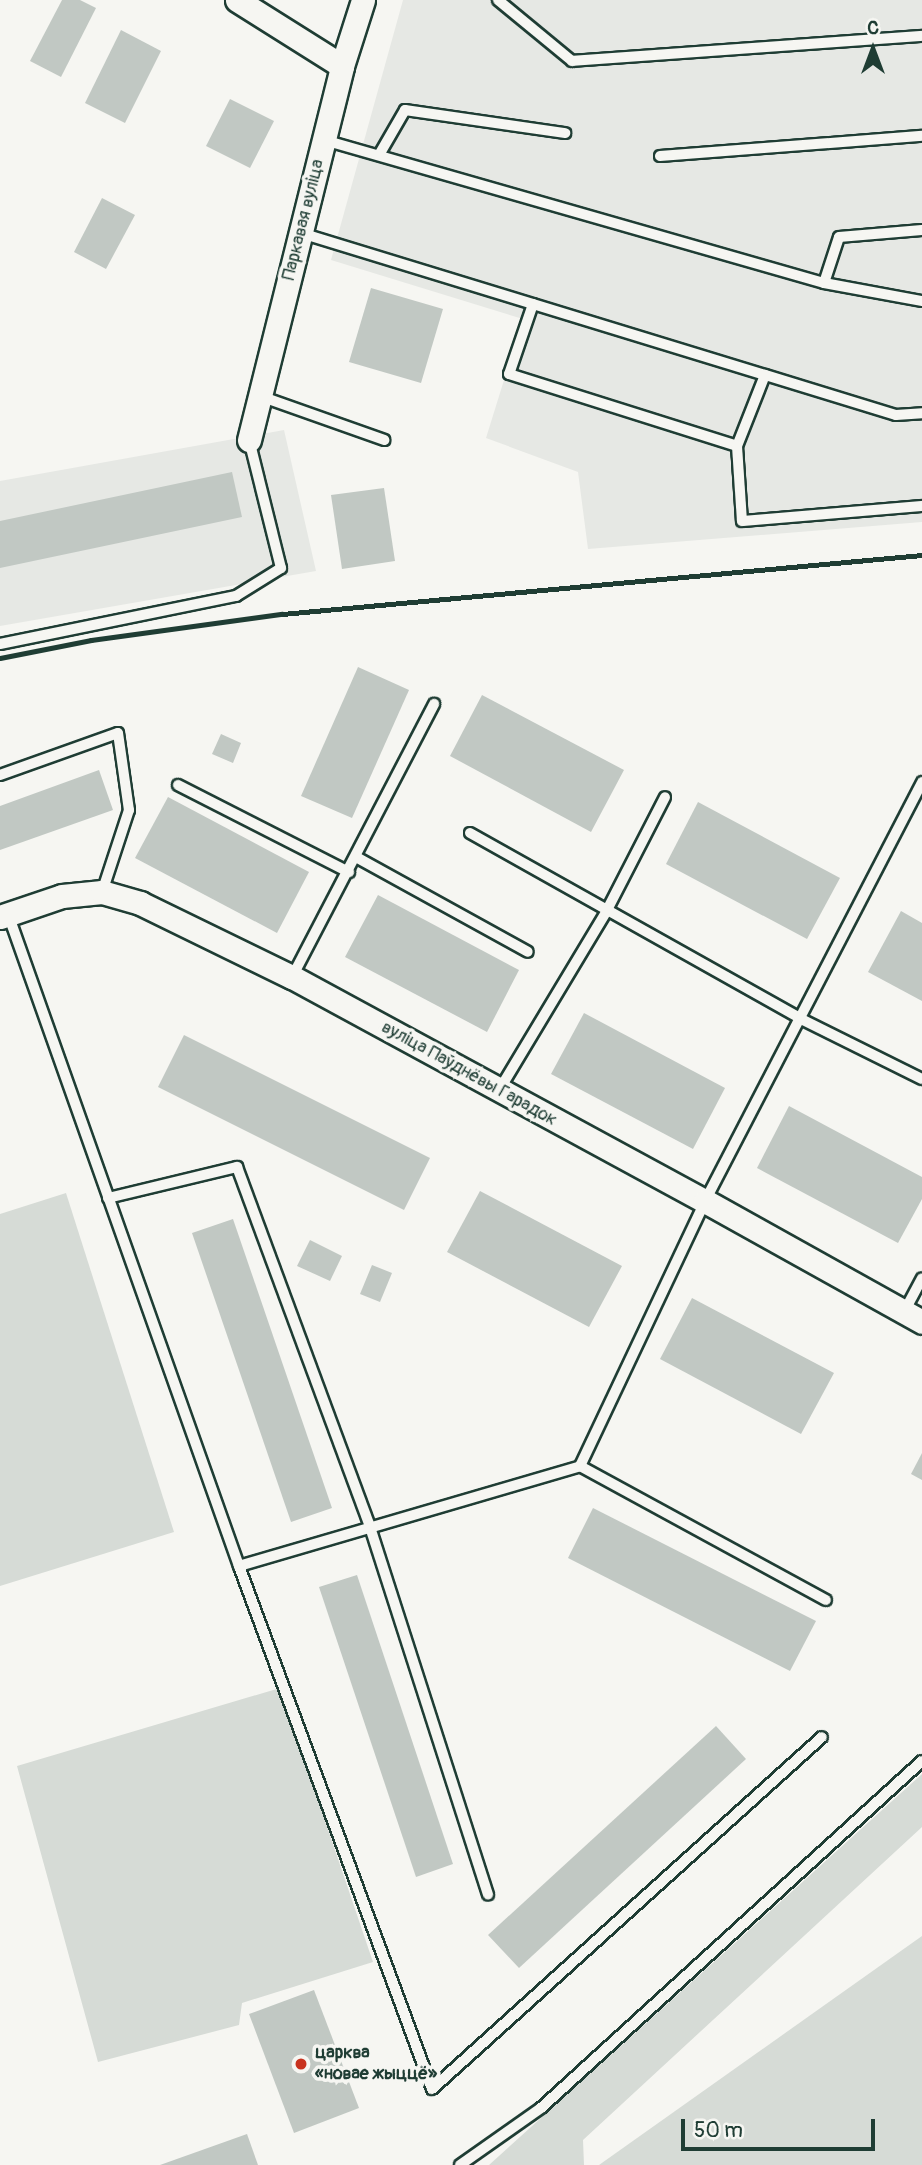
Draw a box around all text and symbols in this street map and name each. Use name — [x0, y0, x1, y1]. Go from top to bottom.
north arrow — [838, 14, 908, 84]
text: С — [867, 16, 879, 40]
street label: Паркавая вуліца — [279, 157, 329, 283]
street label: вуліца Паўднёвы Гарадок — [378, 1017, 560, 1131]
place label: царква «новае жыццё» — [315, 2043, 437, 2086]
marker: царква «новае жыццё» — [293, 2056, 309, 2072]
scale bar — [684, 2106, 878, 2150]
text: 50 m — [694, 2117, 743, 2144]

